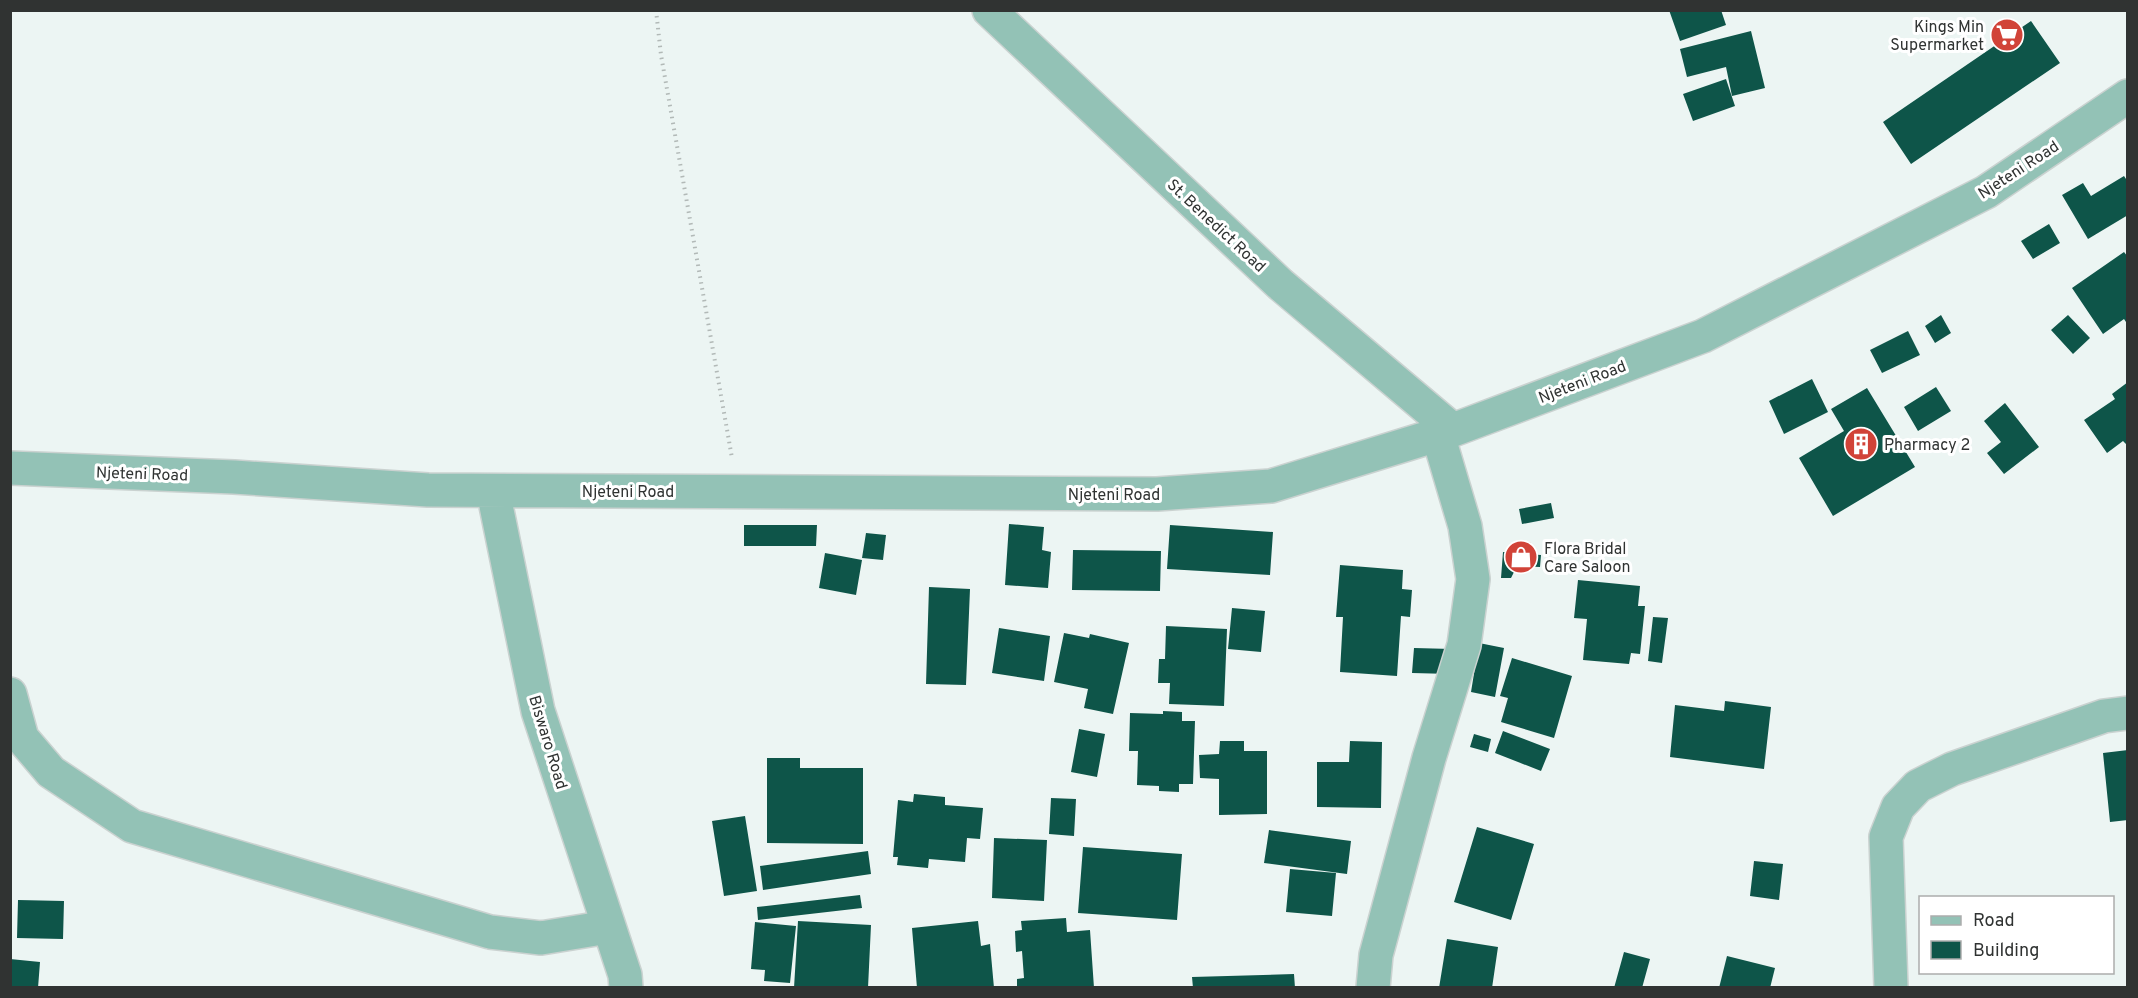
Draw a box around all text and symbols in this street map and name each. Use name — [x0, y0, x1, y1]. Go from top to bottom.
supermarket icon: Kings Min Supermarket — [1989, 17, 2025, 53]
place label: Kings Min Supermarket — [1890, 18, 1984, 56]
street label: Njeteni Road — [1975, 137, 2063, 204]
street label: St. Benedict Road — [1162, 176, 1269, 277]
street label: Njeteni Road — [1536, 357, 1629, 409]
building icon: Pharmacy 2 — [1843, 426, 1879, 462]
place label: Pharmacy 2 — [1884, 436, 1970, 456]
street label: Njeteni Road — [95, 463, 188, 487]
street label: Njeteni Road — [582, 483, 674, 503]
street label: Njeteni Road — [1068, 486, 1160, 506]
shop icon: Flora Bridal Care Saloon — [1503, 539, 1539, 575]
place label: Flora Bridal Care Saloon — [1544, 540, 1630, 578]
street label: Biswaro Road — [523, 693, 571, 792]
legend — [1919, 896, 2114, 974]
text: Road — [1973, 910, 2015, 933]
text: Building — [1973, 940, 2039, 963]

